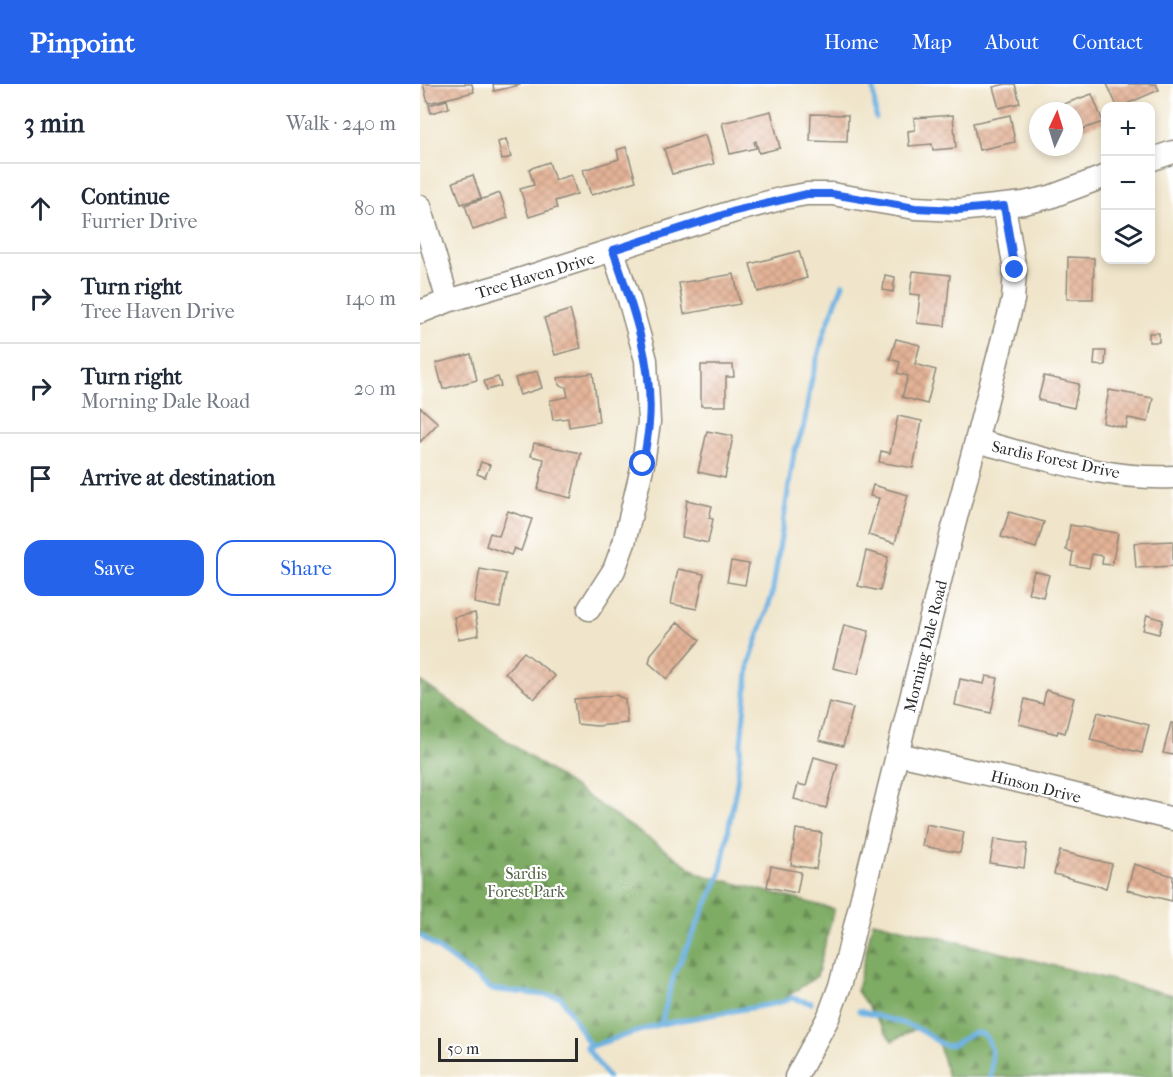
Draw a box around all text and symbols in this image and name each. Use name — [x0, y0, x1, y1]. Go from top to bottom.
text: Pinpoint — [30, 26, 135, 59]
text: Home — [824, 30, 879, 54]
text: Map — [912, 30, 952, 54]
text: About — [985, 30, 1039, 54]
text: Contact — [1072, 30, 1143, 54]
north arrow — [1029, 102, 1083, 156]
map controls — [1101, 102, 1155, 264]
button: + — [1101, 102, 1155, 156]
text: 3 min — [24, 108, 85, 139]
text: Walk · 240 m — [286, 112, 396, 135]
button: − — [1101, 156, 1155, 210]
text: Continue — [81, 184, 170, 210]
icon: ahead — [24, 192, 57, 225]
text: 80 m — [354, 197, 396, 220]
text: Furrier Drive — [81, 210, 197, 233]
button: layers — [1101, 210, 1155, 264]
street label: Tree Haven Drive — [474, 248, 597, 303]
route end — [1001, 256, 1027, 282]
text: Turn right — [81, 274, 182, 300]
icon: right — [24, 282, 57, 315]
text: 140 m — [345, 287, 396, 310]
text: Tree Haven Drive — [81, 300, 235, 323]
text: Turn right — [81, 364, 182, 390]
icon: right — [24, 372, 57, 405]
text: 20 m — [354, 377, 396, 400]
text: Morning Dale Road — [81, 390, 250, 413]
street label: Sardis Forest Drive — [990, 437, 1122, 482]
route start — [629, 450, 655, 476]
icon: arrive — [24, 462, 57, 495]
text: Arrive at destination — [81, 465, 275, 491]
button: Save — [24, 540, 204, 596]
button: Share — [216, 540, 396, 596]
street label: Morning Dale Road — [900, 578, 951, 714]
street label: Hinson Drive — [989, 766, 1083, 807]
park label: Sardis Forest Park — [487, 864, 566, 901]
scale bar — [438, 1035, 578, 1062]
text: 50 m — [447, 1039, 479, 1058]

